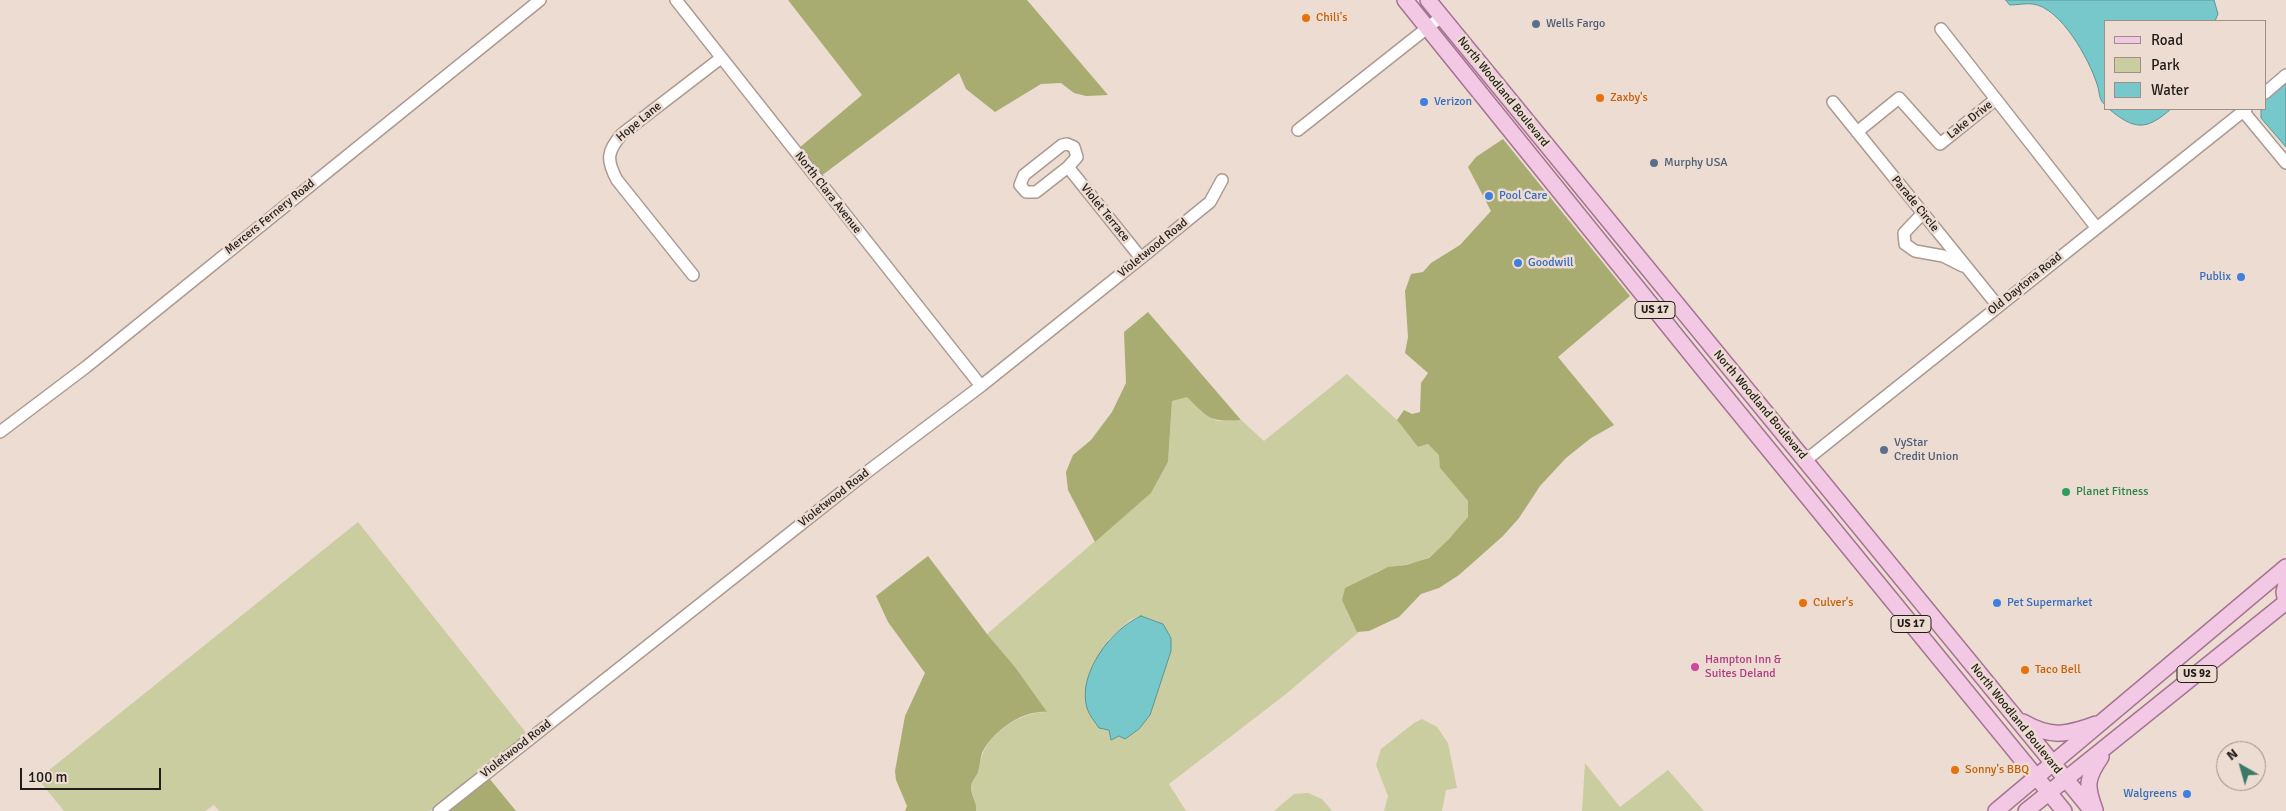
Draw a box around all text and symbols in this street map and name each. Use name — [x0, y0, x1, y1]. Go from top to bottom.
place label: Chili's — [1316, 11, 1347, 25]
marker: Chili's — [1300, 12, 1312, 24]
place label: Wells Fargo — [1546, 17, 1605, 31]
marker: Wells Fargo — [1530, 18, 1542, 30]
legend — [2104, 20, 2266, 110]
text: Road — [2151, 31, 2183, 49]
street label: North Woodland Boulevard — [1454, 34, 1552, 150]
text: Park — [2151, 56, 2180, 74]
text: Water — [2151, 81, 2189, 99]
place label: Zaxby's — [1610, 91, 1648, 105]
marker: Zaxby's — [1594, 92, 1606, 104]
place label: Verizon — [1434, 95, 1472, 109]
marker: Verizon — [1418, 96, 1430, 108]
street label: Lake Drive — [1944, 98, 1996, 142]
street label: Hope Lane — [614, 99, 664, 145]
street label: North Clara Avenue — [792, 149, 864, 237]
place label: Murphy USA — [1664, 156, 1728, 170]
marker: Murphy USA — [1648, 157, 1660, 169]
street label: Parade Circle — [1888, 173, 1942, 235]
street label: Mercers Fernery Road — [222, 176, 318, 258]
street label: Violet Terrace — [1077, 181, 1133, 245]
place label: Pool Care — [1499, 189, 1548, 203]
marker: Pool Care — [1483, 190, 1495, 202]
street label: Violetwood Road — [1115, 215, 1191, 281]
street label: Old Daytona Road — [1985, 250, 2065, 318]
place label: Goodwill — [1528, 256, 1574, 270]
marker: Goodwill — [1512, 257, 1524, 269]
place label: Publix — [2199, 270, 2231, 284]
marker: Publix — [2235, 271, 2247, 283]
road number: US 17 — [1635, 302, 1675, 318]
street label: North Woodland Boulevard — [1710, 348, 1810, 462]
place label: VyStar Credit Union — [1894, 436, 1958, 464]
marker: VyStar Credit Union — [1878, 444, 1890, 456]
street label: Violetwood Road — [796, 466, 872, 530]
place label: Planet Fitness — [2076, 485, 2149, 499]
marker: Planet Fitness — [2060, 486, 2072, 498]
place label: Culver's — [1813, 596, 1854, 610]
place label: Pet Supermarket — [2007, 596, 2092, 610]
marker: Culver's — [1797, 597, 1809, 609]
marker: Pet Supermarket — [1991, 597, 2003, 609]
road number: US 17 — [1891, 616, 1931, 632]
place label: Hampton Inn & Suites Deland — [1705, 653, 1781, 681]
marker: Hampton Inn & Suites Deland — [1689, 661, 1701, 673]
street label: North Woodland Boulevard — [1967, 661, 2065, 777]
place label: Taco Bell — [2035, 663, 2081, 677]
marker: Taco Bell — [2019, 664, 2031, 676]
road number: US 92 — [2177, 666, 2217, 682]
street label: Violetwood Road — [478, 717, 554, 781]
north arrow — [2216, 741, 2266, 791]
text: N — [2223, 745, 2241, 764]
scale bar — [22, 758, 164, 790]
place label: Sonny's BBQ — [1965, 763, 2029, 777]
marker: Sonny's BBQ — [1949, 764, 1961, 776]
text: 100 m — [28, 768, 68, 786]
place label: Walgreens — [2123, 787, 2177, 801]
marker: Walgreens — [2181, 788, 2193, 800]

